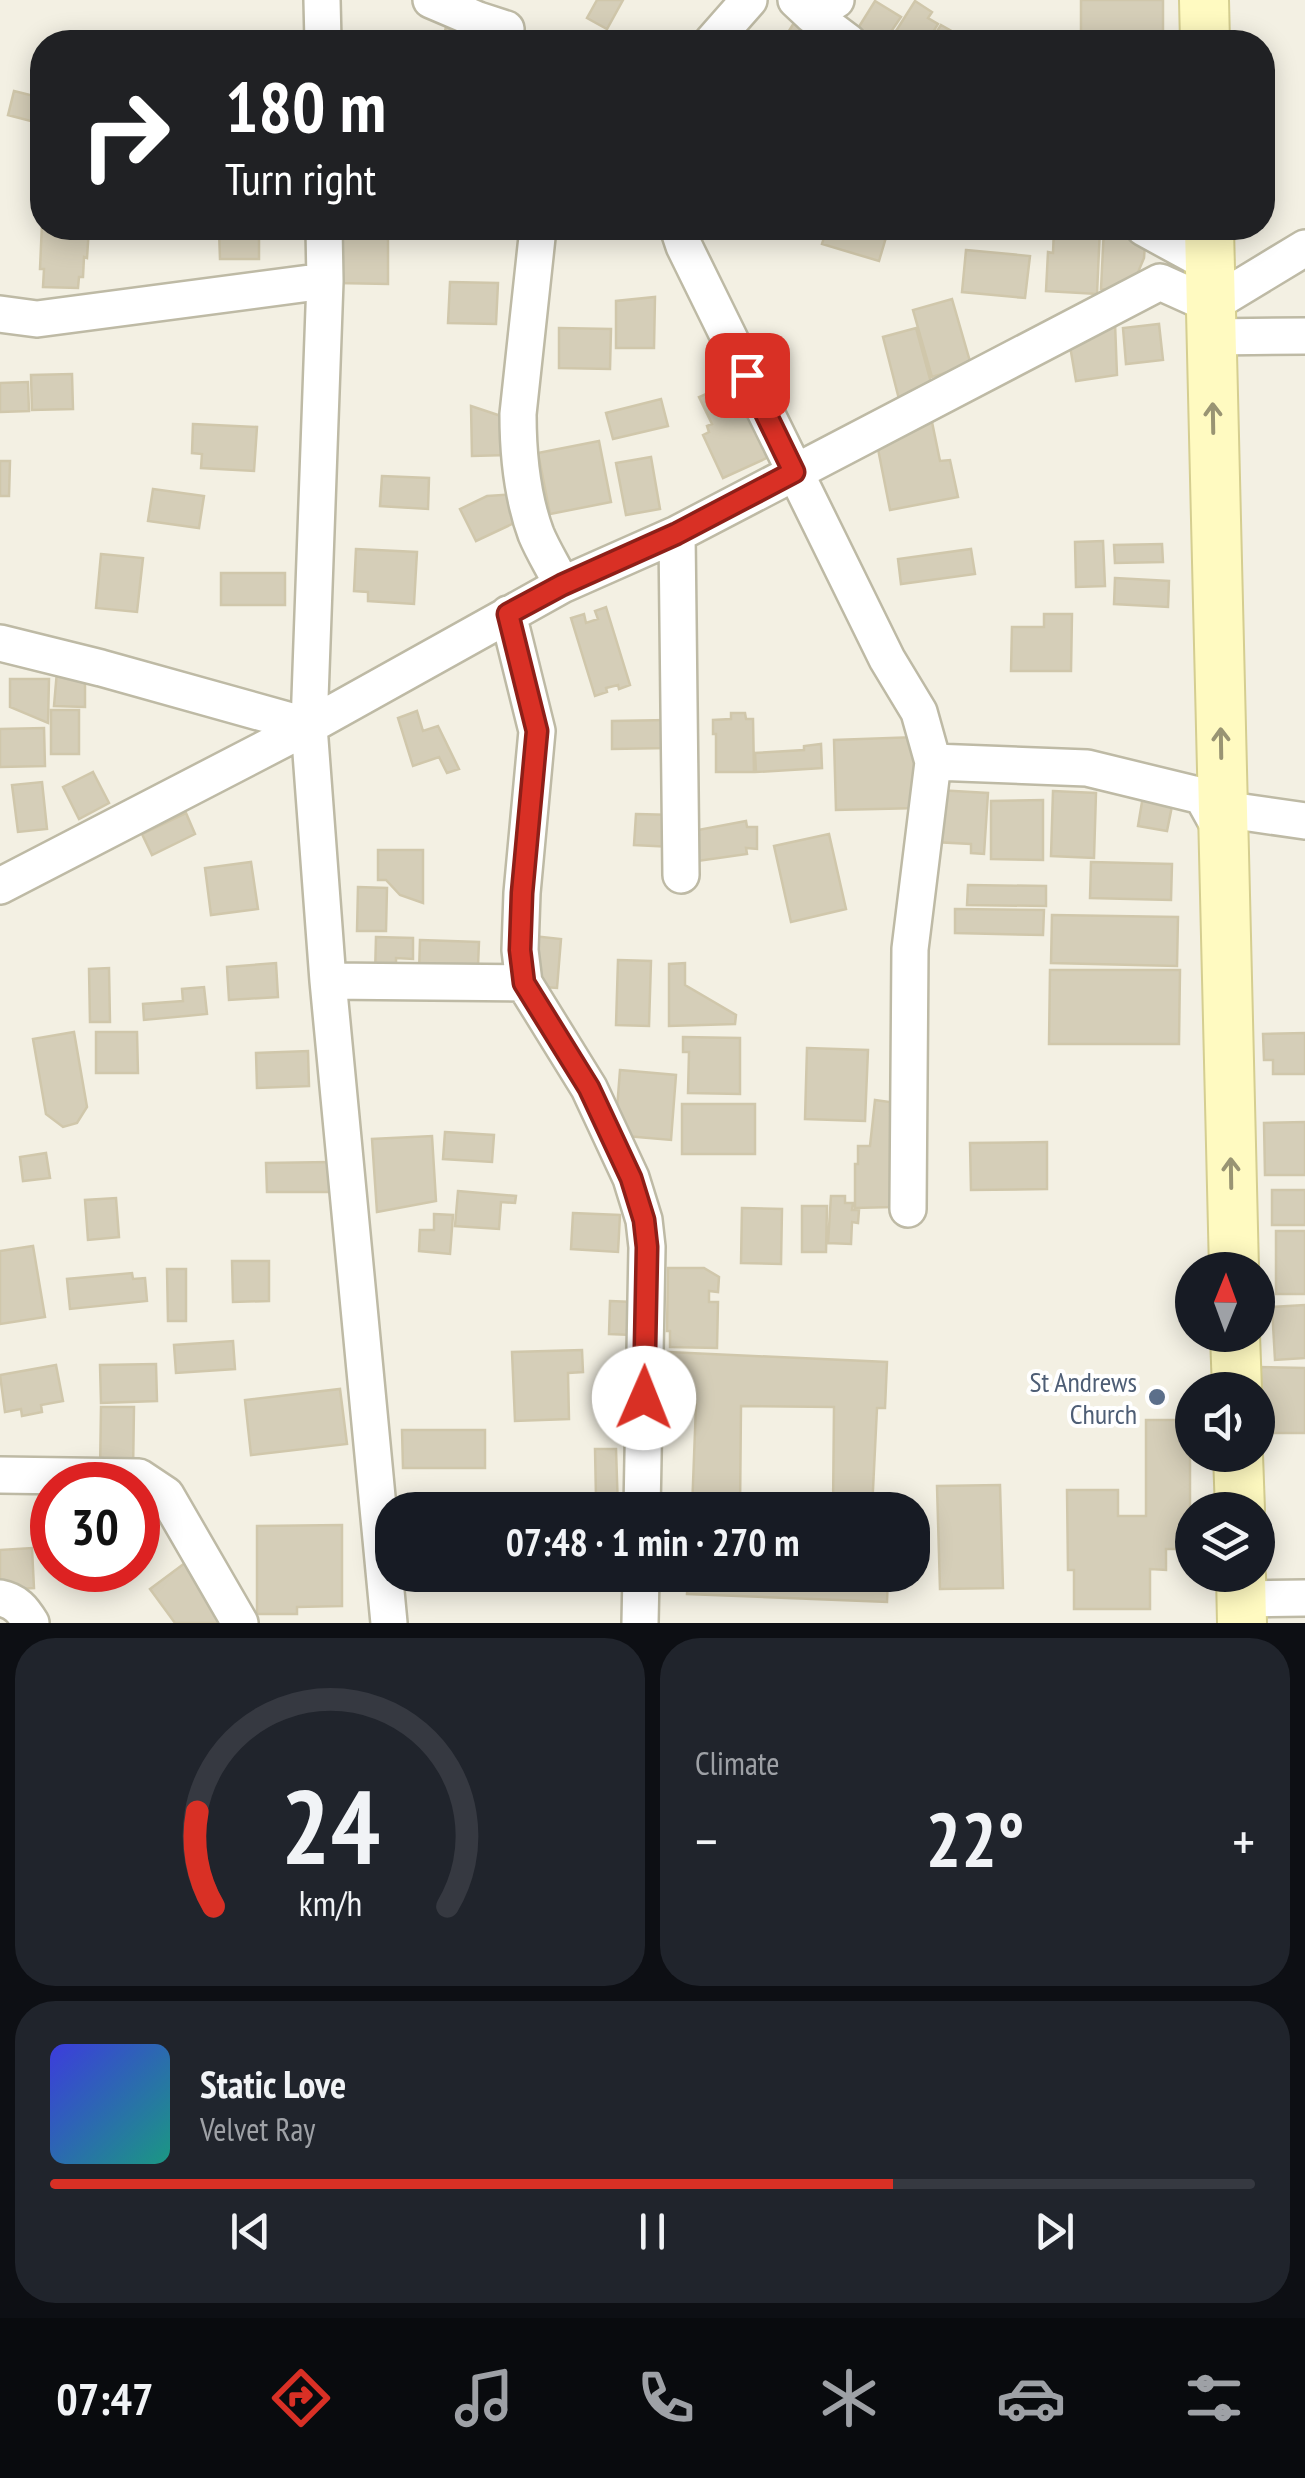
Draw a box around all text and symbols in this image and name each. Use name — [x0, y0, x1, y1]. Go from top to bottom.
text: 180 m — [225, 61, 386, 151]
icon: right — [60, 70, 190, 200]
text: Turn right — [225, 149, 376, 207]
pin — [705, 333, 790, 418]
icon: arrive — [720, 348, 775, 403]
one-way arrow — [1204, 402, 1223, 434]
one-way arrow — [1211, 727, 1230, 759]
one-way arrow — [1222, 1157, 1241, 1189]
north arrow — [1175, 1252, 1275, 1352]
map controls — [1175, 1252, 1275, 1592]
position arrow — [592, 1346, 696, 1450]
place label: St Andrews Church — [1029, 1363, 1137, 1432]
button: sound — [1175, 1372, 1275, 1472]
marker: St Andrews Church — [1146, 1386, 1168, 1408]
speed limit sign: 30 — [30, 1462, 160, 1592]
button: layers — [1175, 1492, 1275, 1592]
text: 07:48 · 1 min · 270 m — [506, 1517, 799, 1566]
text: Climate — [695, 1742, 779, 1784]
text: 24 — [280, 1758, 380, 1893]
text: 22° — [925, 1791, 1025, 1888]
text: − — [695, 1805, 718, 1876]
text: + — [1232, 1805, 1255, 1876]
text: km/h — [298, 1880, 362, 1926]
text: Static Love — [200, 2059, 346, 2108]
text: Velvet Ray — [200, 2108, 315, 2150]
icon: previous — [223, 2204, 278, 2259]
icon: pause — [625, 2204, 680, 2259]
icon: next — [1027, 2204, 1082, 2259]
icon: directions — [266, 2363, 336, 2433]
icon: music — [449, 2363, 519, 2433]
icon: phone — [631, 2363, 701, 2433]
icon: climate — [814, 2363, 884, 2433]
icon: car — [996, 2363, 1066, 2433]
icon: filters — [1179, 2363, 1249, 2433]
text: 07:47 — [56, 2369, 154, 2427]

